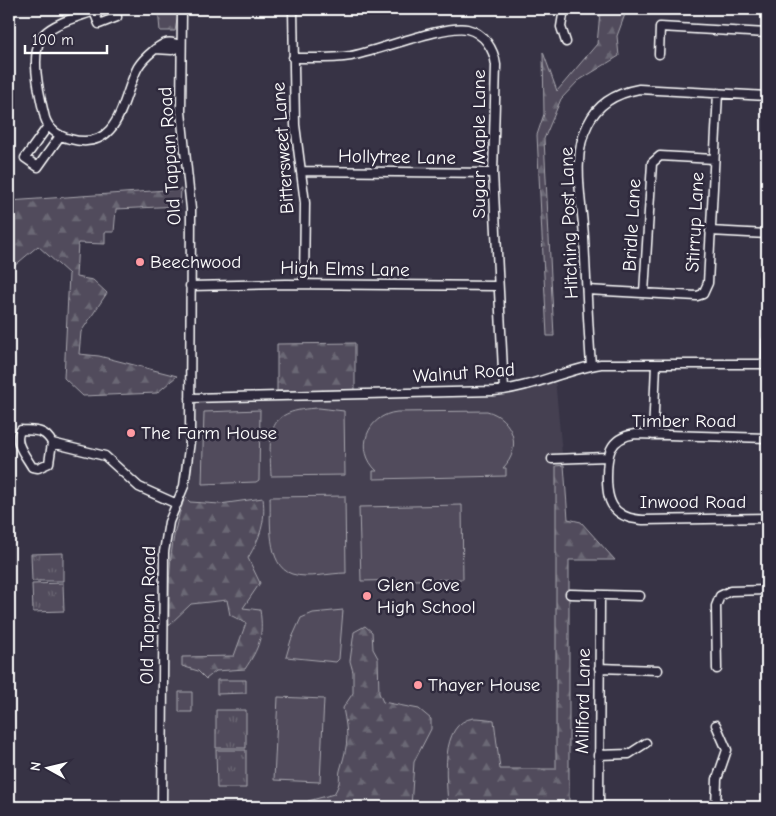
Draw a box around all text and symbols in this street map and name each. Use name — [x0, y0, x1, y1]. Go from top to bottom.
scale bar — [25, 22, 108, 54]
text: 100 m — [32, 31, 74, 49]
street label: Sugar Maple Lane — [468, 70, 490, 218]
street label: Bittersweet Lane — [267, 81, 299, 215]
street label: Old Tappan Road — [154, 86, 186, 226]
street label: Hollytree Lane — [338, 145, 456, 169]
street label: Hitching Post Lane — [555, 147, 583, 299]
street label: Stirrup Lane — [681, 171, 709, 273]
street label: Bridle Lane — [619, 178, 645, 272]
place label: Beechwood — [150, 251, 241, 273]
marker: Beechwood — [134, 256, 146, 268]
street label: High Elms Lane — [280, 257, 410, 281]
street label: Walnut Road — [412, 358, 516, 388]
street label: Timber Road — [632, 410, 736, 432]
place label: The Farm House — [141, 422, 277, 444]
marker: The Farm House — [125, 427, 137, 439]
street label: Inwood Road — [640, 491, 746, 513]
street label: Old Tappan Road — [136, 546, 160, 684]
place label: Glen Cove High School — [377, 574, 476, 618]
marker: Glen Cove High School — [361, 590, 373, 602]
street label: Millford Lane — [571, 648, 595, 754]
place label: Thayer House — [428, 674, 540, 696]
marker: Thayer House — [412, 679, 424, 691]
north arrow — [22, 744, 72, 794]
text: N — [27, 761, 45, 772]

